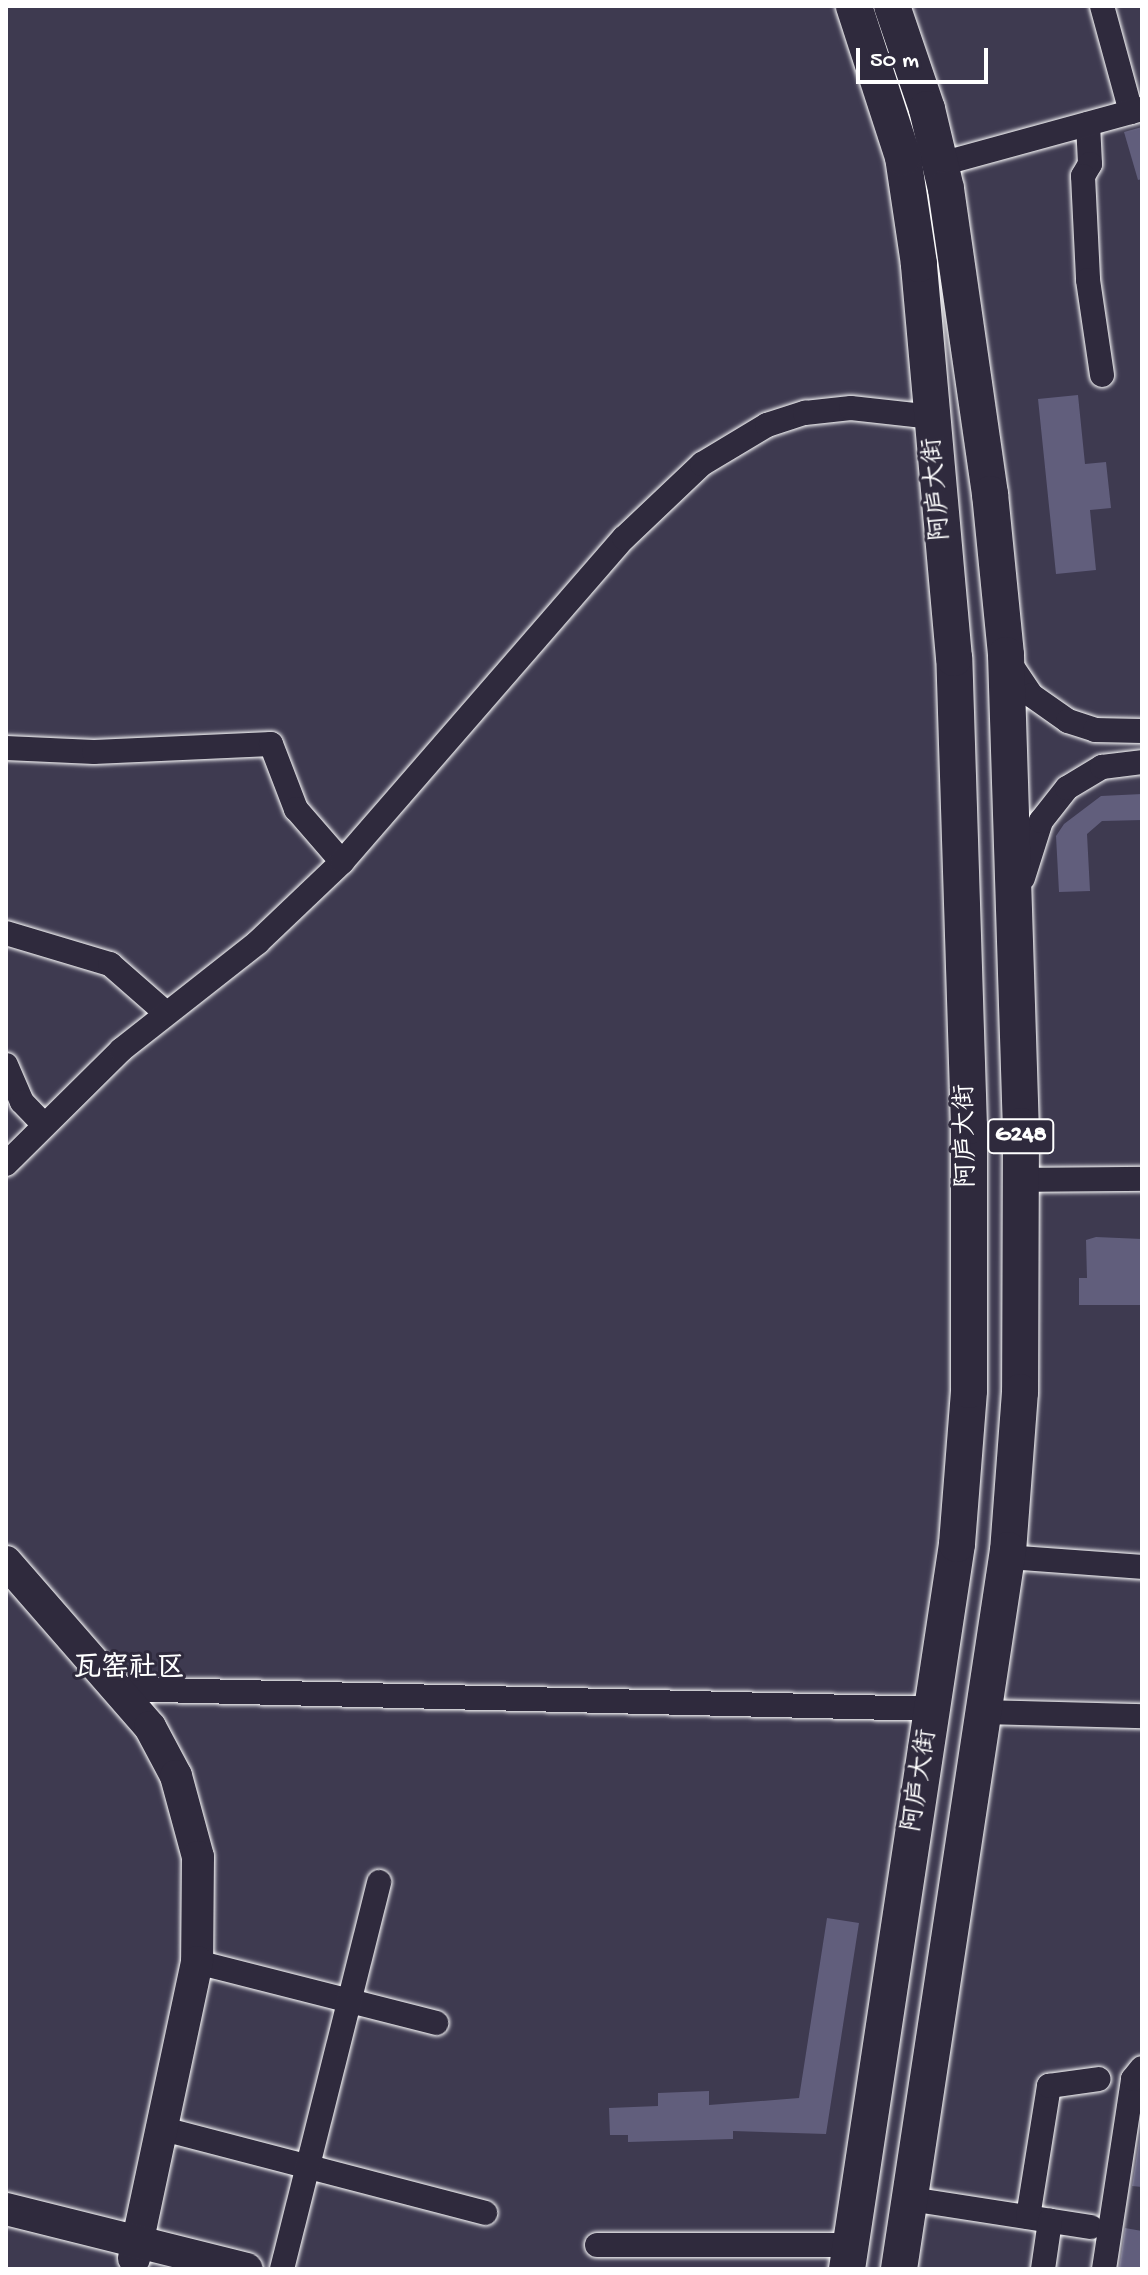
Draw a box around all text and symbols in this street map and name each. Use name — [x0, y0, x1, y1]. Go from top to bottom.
scale bar — [860, 32, 992, 82]
text: 50 m — [870, 47, 919, 76]
street label: 阿庐大街 — [919, 436, 959, 542]
street label: 阿庐大街 — [951, 1084, 985, 1188]
road number: G248 — [987, 1116, 1055, 1156]
district label: 瓦窑社区 — [73, 1653, 185, 1687]
street label: 阿庐大街 — [898, 1727, 946, 1835]

